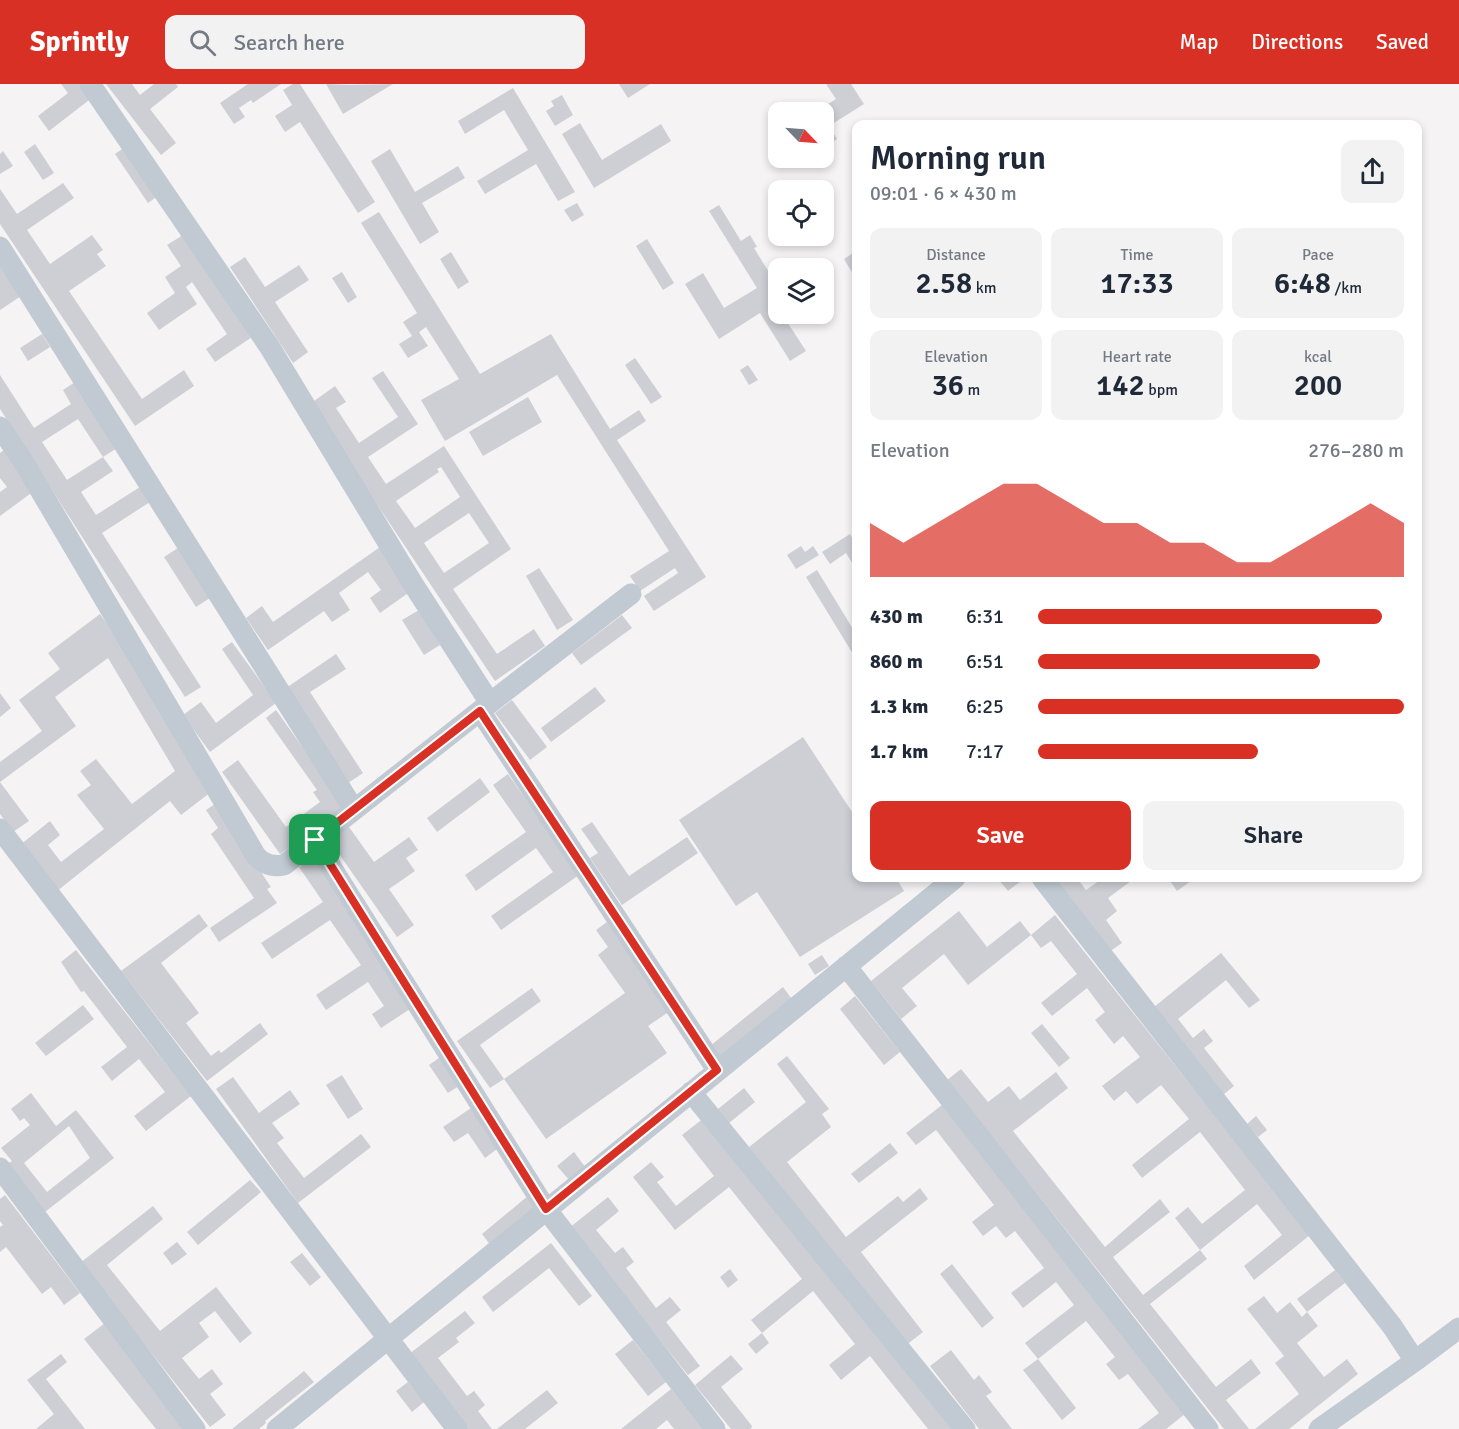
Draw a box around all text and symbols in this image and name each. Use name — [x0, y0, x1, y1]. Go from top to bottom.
search box — [165, 15, 585, 69]
text: Sprintly — [30, 25, 129, 59]
icon: search — [186, 26, 219, 59]
text: Search here — [234, 29, 345, 56]
text: Map — [1180, 29, 1218, 55]
text: Directions — [1251, 29, 1343, 55]
text: Saved — [1376, 29, 1429, 55]
north arrow — [768, 102, 834, 168]
map controls — [768, 102, 834, 324]
text: Morning run — [870, 138, 1046, 179]
button: share — [1341, 140, 1404, 203]
button: locate — [768, 180, 834, 246]
text: 09:01 · 6 × 430 m — [870, 181, 1017, 206]
text: Distance — [926, 245, 986, 265]
text: Time — [1121, 245, 1153, 265]
text: Pace — [1302, 245, 1334, 265]
button: layers — [768, 258, 834, 324]
text: 2.58 — [915, 265, 972, 302]
text: 17:33 — [1100, 265, 1174, 302]
text: 6:48 — [1274, 265, 1331, 302]
text: km — [972, 278, 997, 298]
text: /km — [1331, 278, 1362, 298]
text: Elevation — [924, 347, 988, 367]
text: Heart rate — [1102, 347, 1172, 367]
text: kcal — [1304, 347, 1332, 367]
text: 36 — [932, 367, 964, 404]
text: 142 — [1096, 367, 1145, 404]
text: 200 — [1294, 367, 1342, 404]
text: m — [964, 380, 980, 400]
text: bpm — [1145, 380, 1178, 400]
text: Elevation — [870, 438, 950, 463]
text: 276–280 m — [1308, 438, 1404, 463]
text: 430 m — [870, 604, 923, 629]
text: 6:31 — [966, 604, 1004, 629]
text: 860 m — [870, 649, 923, 674]
text: 6:51 — [966, 649, 1004, 674]
text: 1.3 km — [870, 694, 928, 719]
text: 6:25 — [966, 694, 1004, 719]
text: 1.7 km — [870, 739, 928, 764]
text: 7:17 — [966, 739, 1004, 764]
button: Save — [870, 801, 1131, 870]
button: Share — [1143, 801, 1404, 870]
pin — [289, 814, 340, 865]
icon: arrive — [298, 823, 331, 856]

